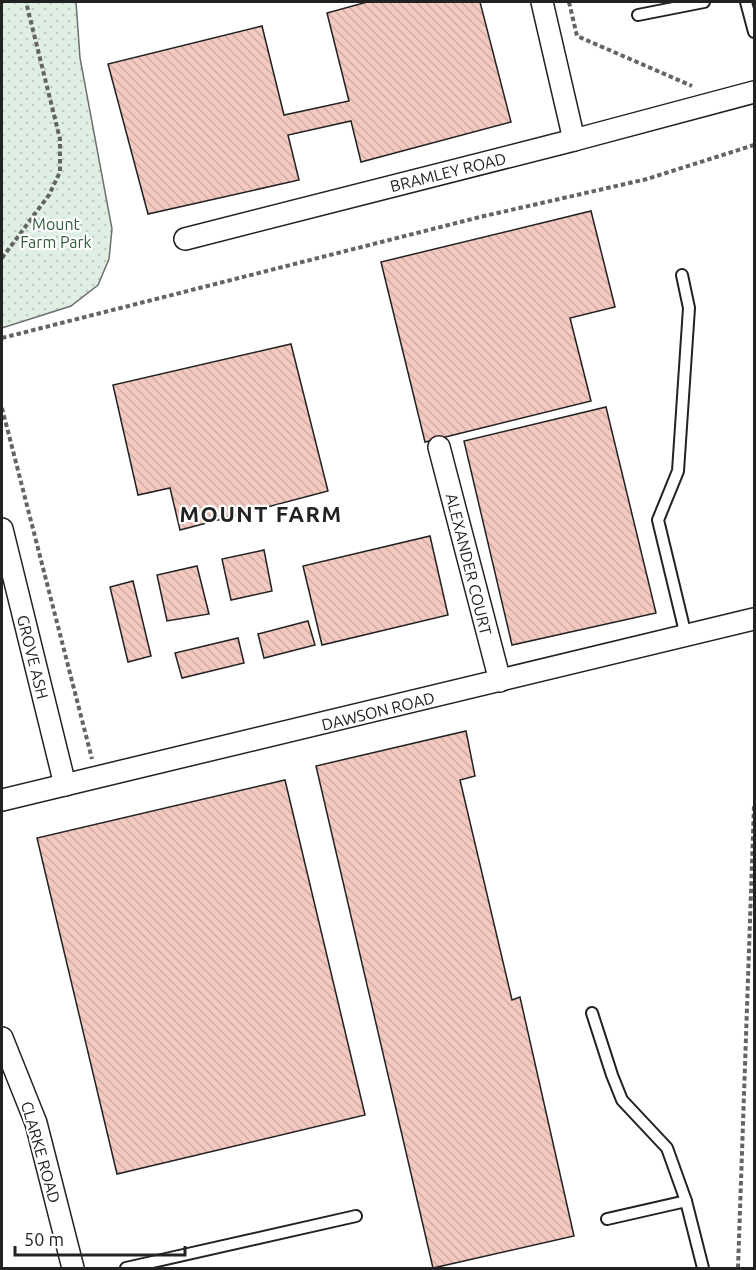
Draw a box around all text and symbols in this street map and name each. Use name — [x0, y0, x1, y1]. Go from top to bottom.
street label: BRAMLEY ROAD — [388, 149, 508, 195]
park label: Mount Farm Park — [20, 215, 92, 251]
street label: ALEXANDER COURT — [443, 491, 495, 637]
district label: MOUNT FARM — [180, 501, 343, 526]
street label: GROVE ASH — [14, 613, 52, 701]
street label: DAWSON ROAD — [320, 688, 436, 734]
street label: CLARKE ROAD — [18, 1099, 64, 1205]
scale bar — [15, 1219, 184, 1257]
text: 50 m — [24, 1229, 64, 1249]

